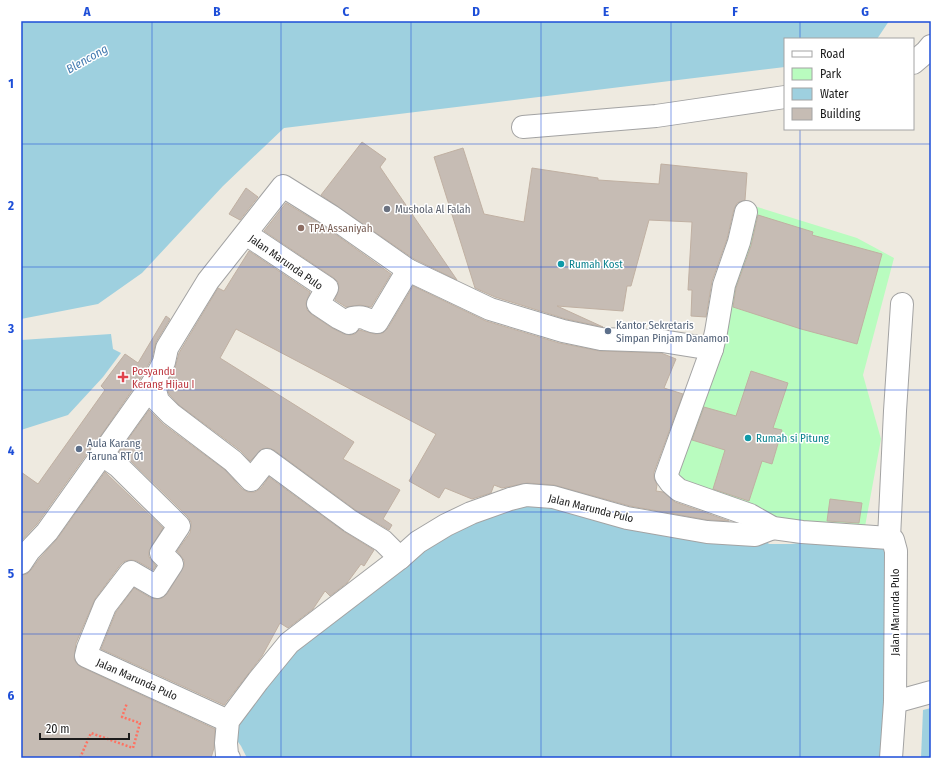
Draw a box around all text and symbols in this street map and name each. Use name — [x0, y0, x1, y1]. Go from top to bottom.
text: A — [82, 4, 91, 19]
text: B — [213, 4, 221, 19]
text: C — [343, 4, 350, 19]
text: D — [472, 4, 480, 19]
text: E — [603, 4, 609, 19]
text: F — [732, 4, 738, 19]
text: G — [861, 4, 869, 19]
legend — [784, 38, 914, 130]
water label: Blencong — [64, 42, 110, 76]
text: Road — [820, 47, 845, 61]
text: Park — [820, 67, 842, 81]
text: 1 — [8, 76, 14, 91]
text: Water — [820, 87, 849, 101]
text: Building — [820, 107, 861, 121]
text: 2 — [7, 198, 14, 213]
place label: Mushola Al Falah — [395, 203, 470, 216]
marker: Mushola Al Falah — [382, 204, 392, 214]
place label: TPA Assaniyah — [309, 222, 372, 235]
marker: TPA Assaniyah — [296, 223, 306, 233]
street label: Jalan Marunda Pulo — [246, 232, 325, 293]
place label: Rumah Kost — [569, 258, 623, 271]
marker: Rumah Kost — [556, 259, 566, 269]
place label: Kantor Sekretaris Simpan Pinjam Danamon — [616, 319, 729, 345]
text: 3 — [7, 321, 14, 336]
marker: Kantor Sekretaris Simpan Pinjam Danamon — [603, 326, 613, 336]
place label: Posyandu Kerang Hijau I — [132, 365, 194, 391]
marker: Posyandu Kerang Hijau I — [117, 371, 129, 383]
place label: Rumah si Pitung — [756, 432, 830, 445]
marker: Rumah si Pitung — [743, 433, 753, 443]
place label: Aula Karang Taruna RT 01 — [87, 437, 144, 463]
text: 4 — [8, 443, 15, 458]
marker: Aula Karang Taruna RT 01 — [74, 444, 84, 454]
street label: Jalan Marunda Pulo — [547, 492, 635, 525]
text: 5 — [8, 566, 14, 581]
street label: Jalan Marunda Pulo — [889, 568, 902, 656]
street label: Jalan Marunda Pulo — [94, 656, 179, 703]
text: 6 — [8, 688, 15, 703]
scale bar — [40, 715, 129, 741]
text: 20 m — [46, 722, 70, 736]

